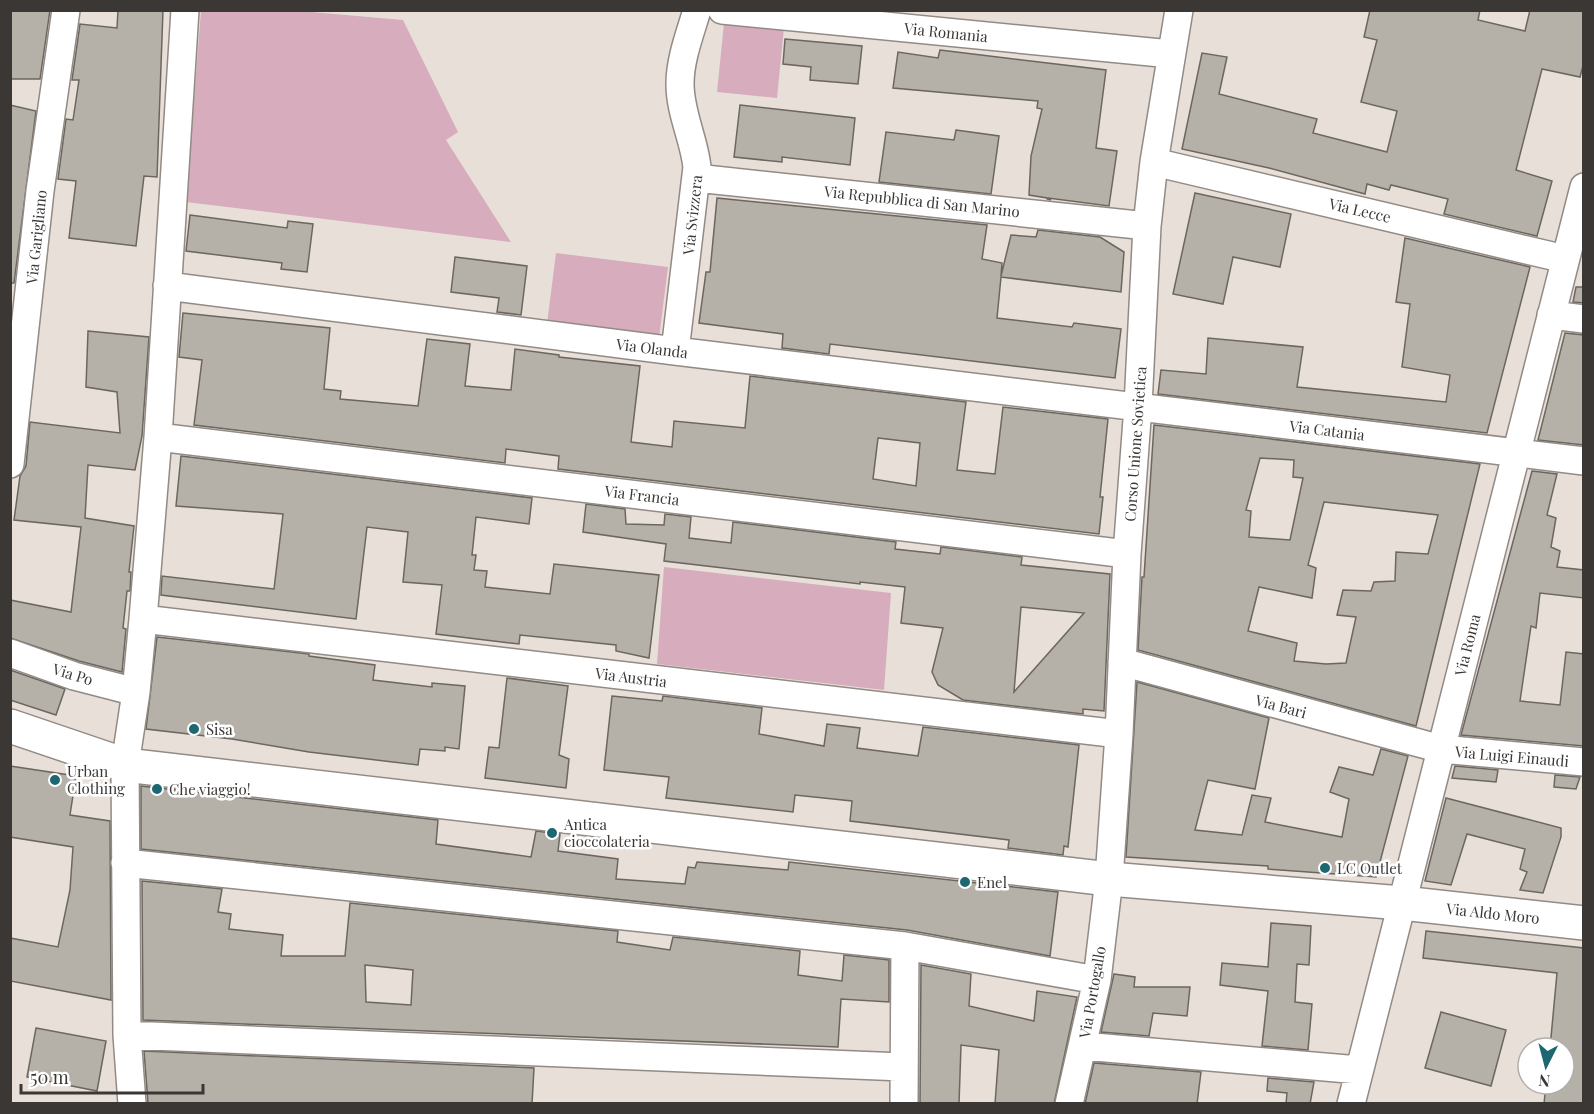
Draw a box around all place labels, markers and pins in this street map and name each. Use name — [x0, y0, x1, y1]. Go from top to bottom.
place label: Sisa — [206, 719, 233, 739]
marker: Sisa — [187, 722, 201, 736]
place label: Urban Clothing — [67, 761, 125, 798]
marker: Urban Clothing — [48, 773, 62, 787]
place label: Che viaggio! — [169, 779, 251, 799]
marker: Che viaggio! — [150, 782, 164, 796]
place label: Antica cioccolateria — [563, 814, 650, 851]
marker: Antica cioccolateria — [545, 826, 559, 840]
place label: LC Outlet — [1337, 858, 1403, 878]
marker: LC Outlet — [1318, 861, 1332, 875]
place label: Enel — [977, 872, 1007, 892]
marker: Enel — [958, 875, 972, 889]

